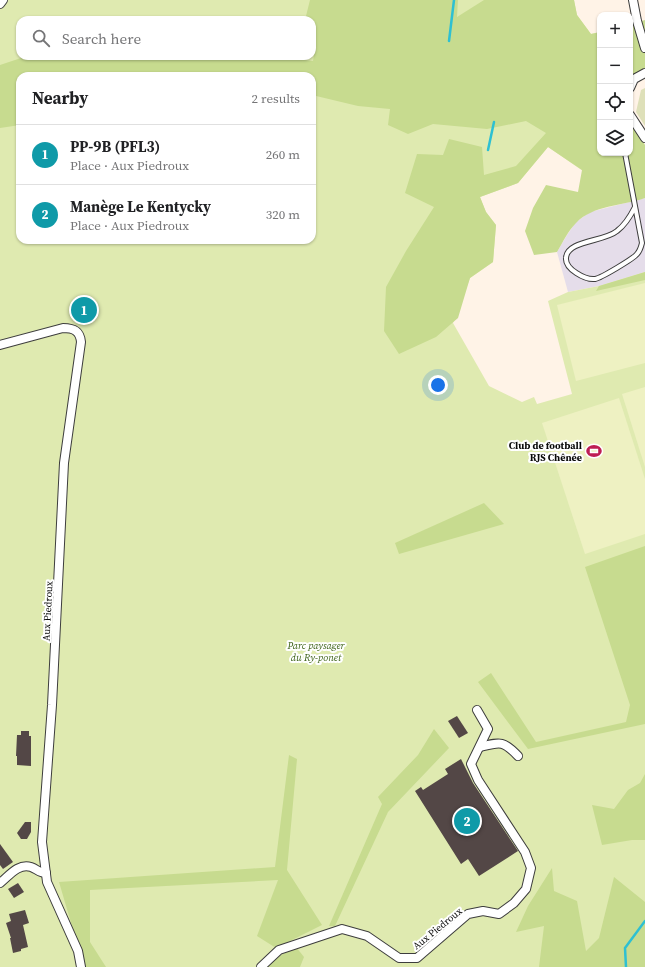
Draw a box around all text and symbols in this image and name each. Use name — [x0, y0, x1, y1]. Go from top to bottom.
map controls — [597, 12, 633, 156]
button: + — [597, 12, 633, 48]
search box — [16, 16, 316, 60]
icon: search — [30, 27, 52, 49]
text: Search here — [62, 28, 141, 49]
button: − — [597, 48, 633, 84]
button: locate — [597, 84, 633, 120]
text: Nearby — [32, 86, 88, 110]
text: 2 results — [252, 90, 300, 107]
button: layers — [597, 120, 633, 156]
text: PP-9B (PFL3) — [70, 136, 160, 157]
text: 1 — [41, 146, 49, 163]
text: 260 m — [266, 146, 300, 163]
text: Place · Aux Piedroux — [70, 157, 189, 174]
text: Manège Le Kentycky — [70, 196, 211, 217]
text: 2 — [41, 206, 49, 223]
text: 320 m — [266, 206, 300, 223]
text: Place · Aux Piedroux — [70, 217, 189, 234]
pin: 1 — [71, 295, 97, 325]
your location — [428, 375, 448, 395]
place label: Club de football RJS Chênée — [509, 439, 582, 464]
sports icon: Club de football RJS Chênée — [585, 442, 603, 460]
street label: Aux Piedroux — [39, 580, 56, 641]
park label: Parc paysager du Ry-ponet — [286, 639, 346, 664]
pin: 2 — [454, 806, 480, 836]
street label: Aux Piedroux — [410, 904, 465, 952]

